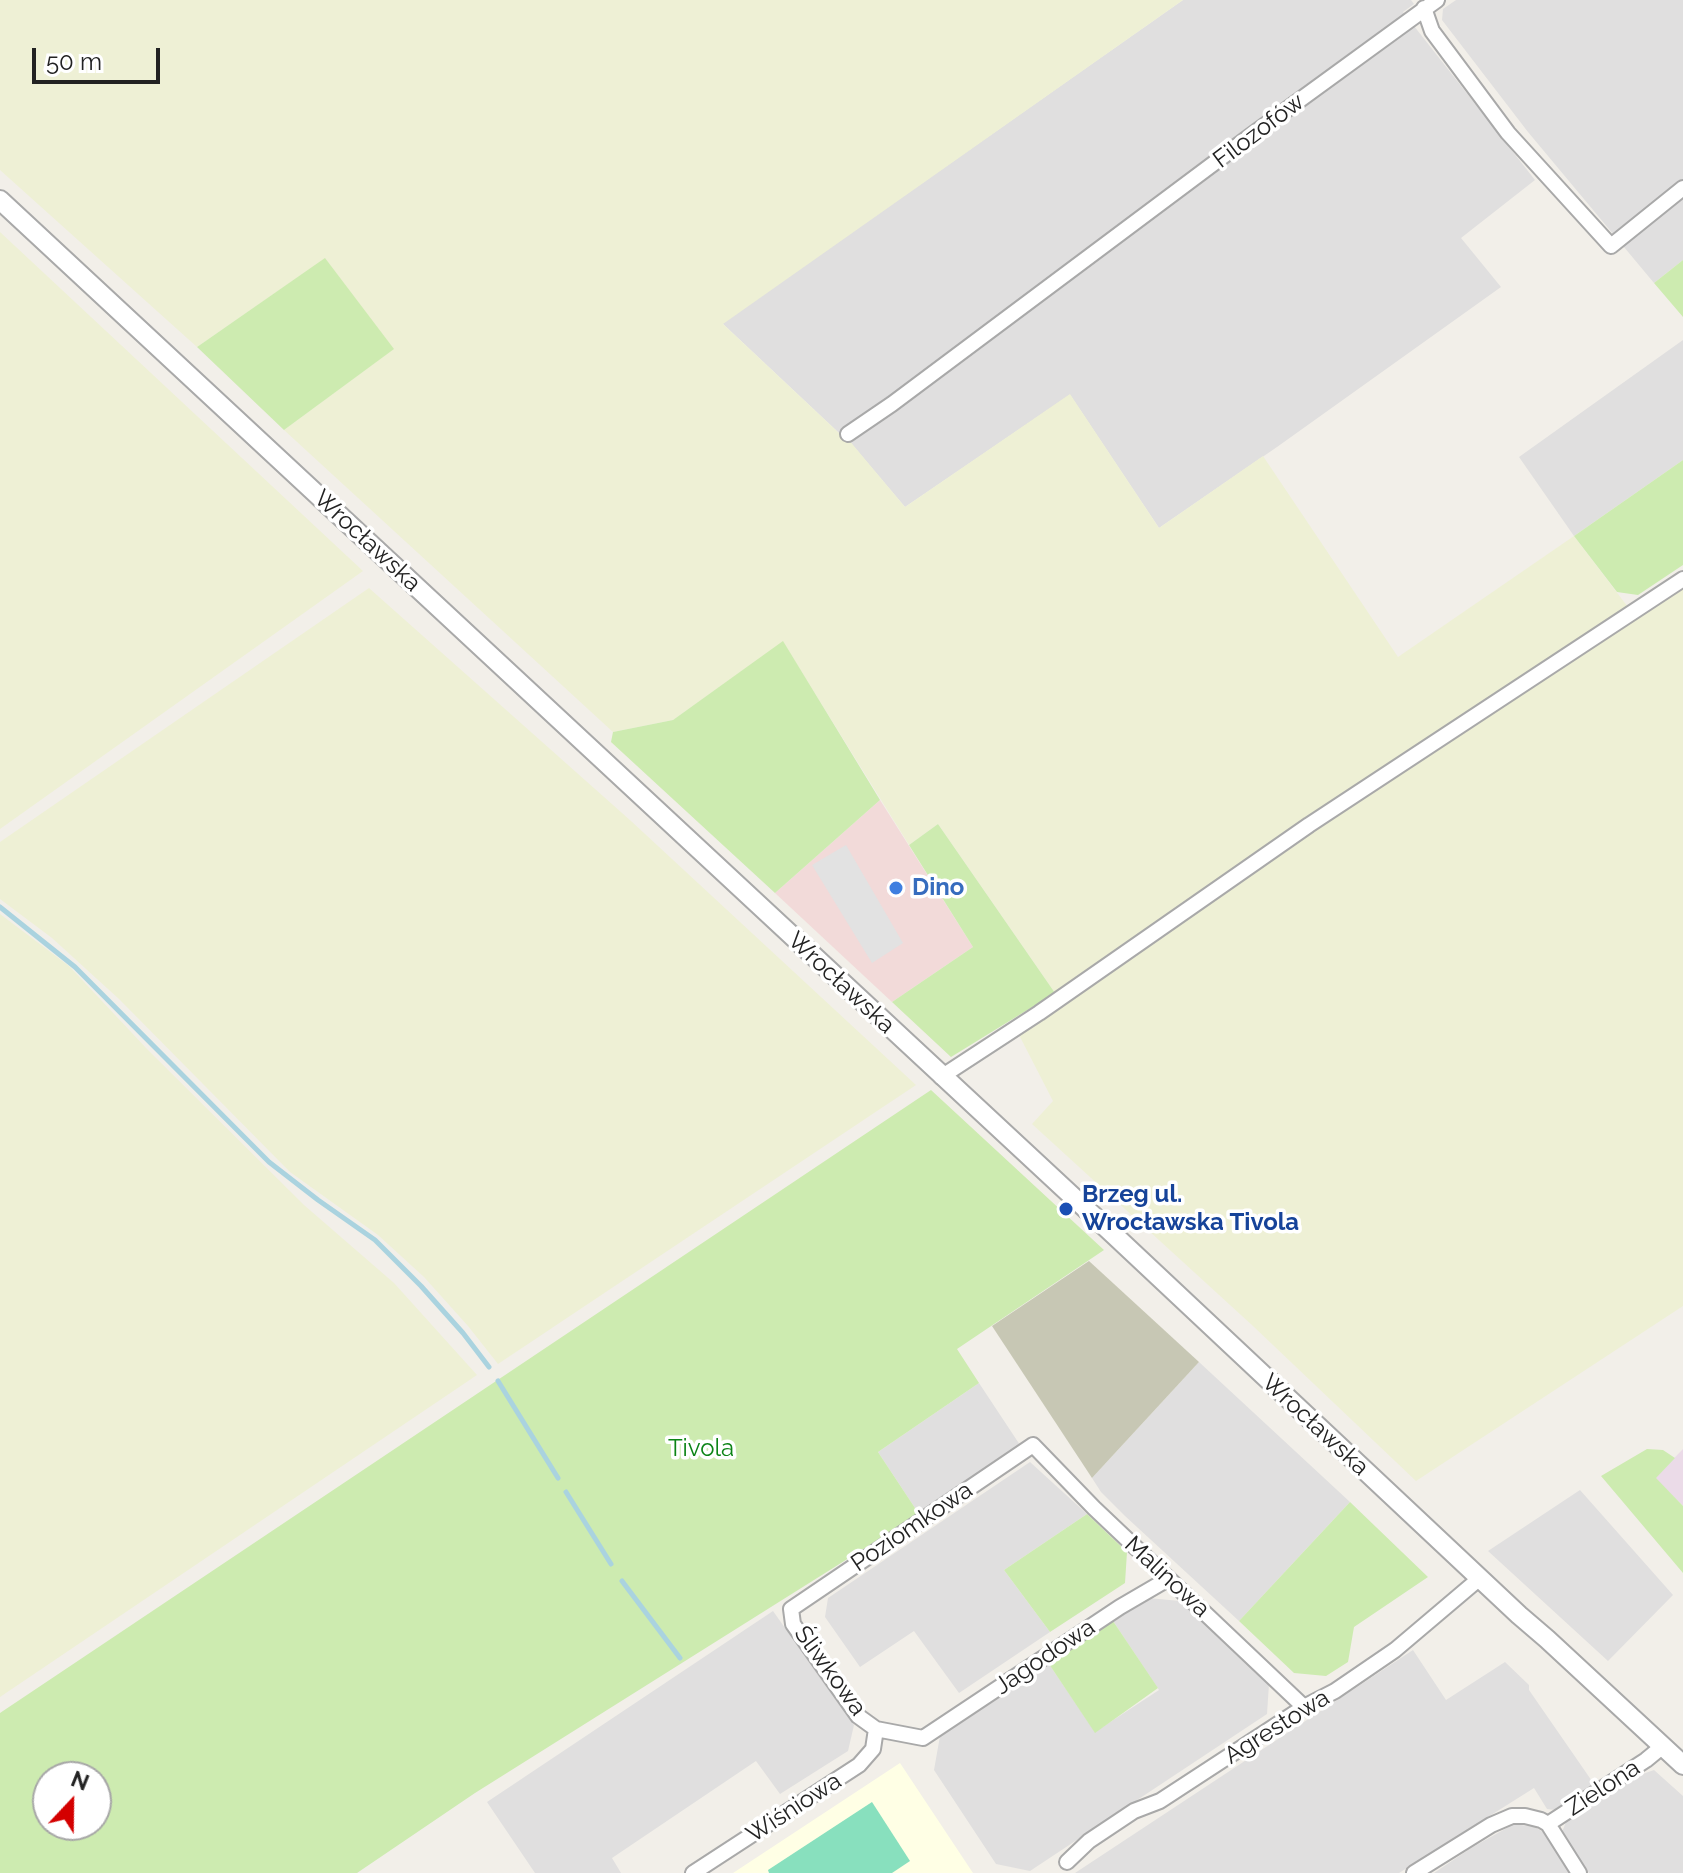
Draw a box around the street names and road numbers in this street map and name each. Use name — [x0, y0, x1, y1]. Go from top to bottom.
street label: Filozofów — [1208, 87, 1310, 175]
street label: Wrocławska — [308, 484, 426, 598]
street label: Wrocławska — [782, 926, 900, 1040]
street label: Wrocławska — [1256, 1368, 1374, 1482]
street label: Poziomkowa — [846, 1476, 978, 1578]
street label: Malinowa — [1118, 1530, 1216, 1624]
street label: Jagodowa — [989, 1613, 1101, 1701]
street label: Śliwkowa — [788, 1620, 872, 1722]
street label: Agrestowa — [1219, 1683, 1335, 1771]
street label: Zielona — [1561, 1754, 1645, 1822]
street label: Wiśniowa — [741, 1767, 847, 1849]

